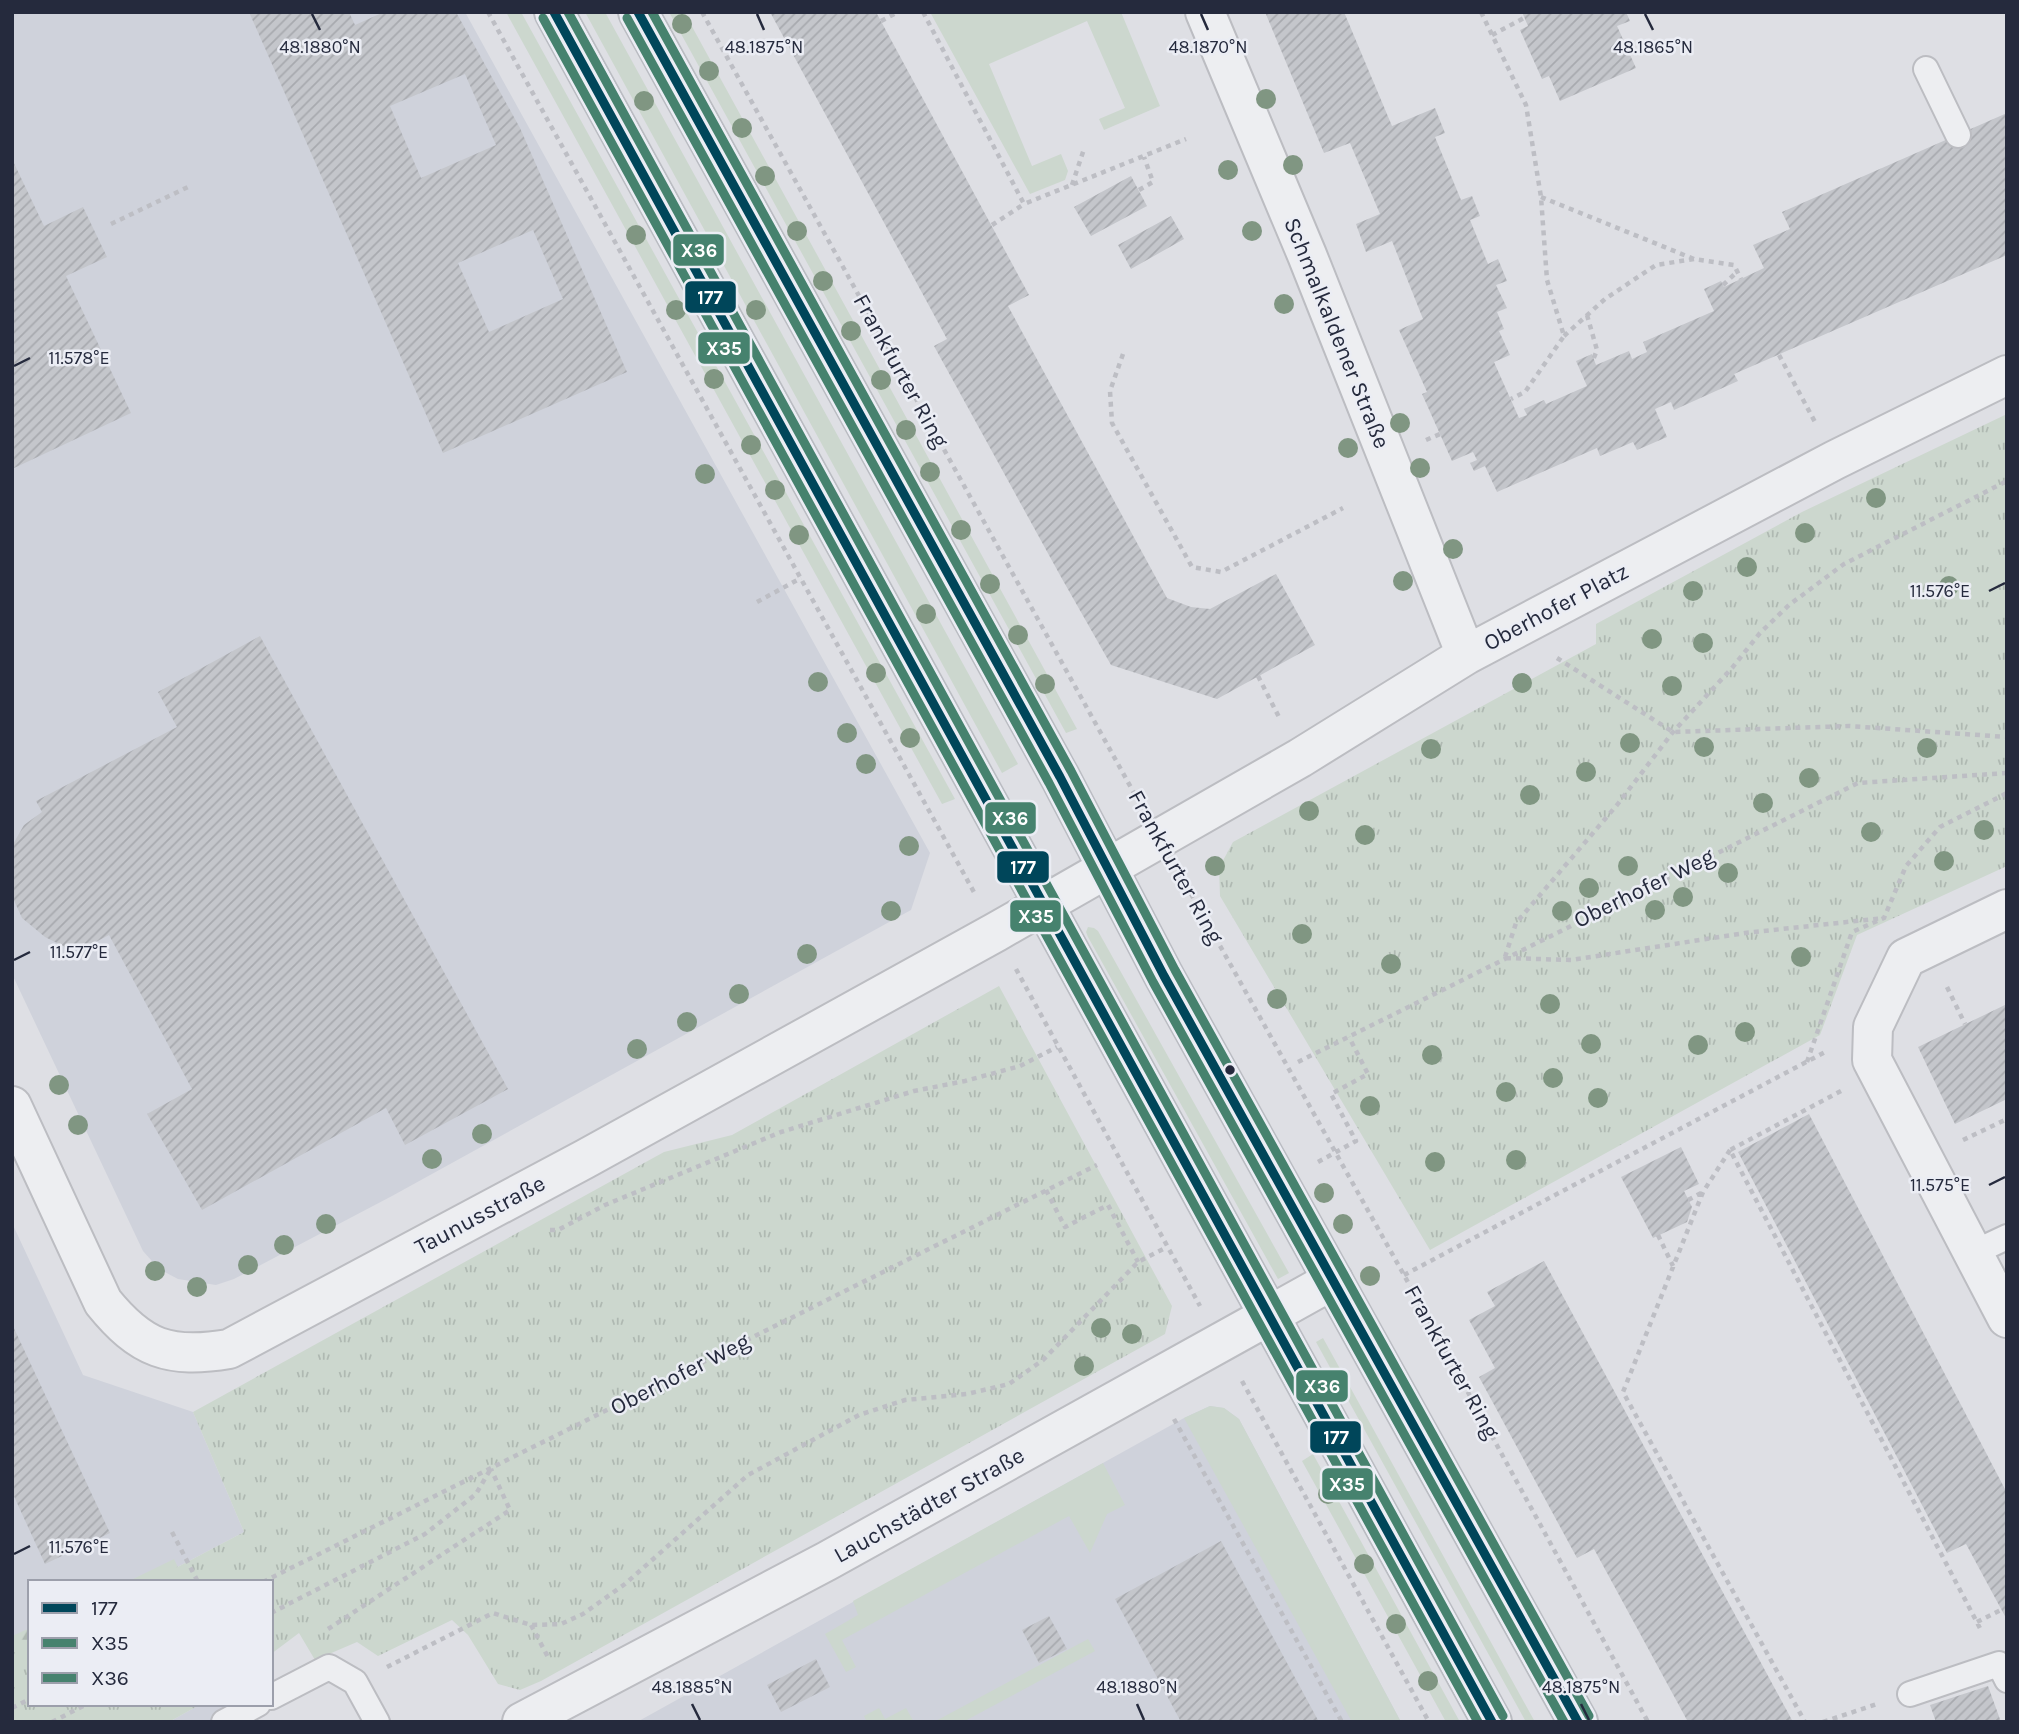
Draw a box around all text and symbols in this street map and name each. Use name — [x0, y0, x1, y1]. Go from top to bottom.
text: 48.1880°N — [279, 36, 361, 58]
text: 48.1875°N — [725, 36, 803, 58]
text: 48.1870°N — [1169, 36, 1247, 58]
text: 48.1865°N — [1613, 36, 1693, 58]
street label: Schmalkaldener Straße — [1278, 214, 1396, 452]
line badge: X36 — [672, 233, 725, 267]
text: X36 — [681, 240, 717, 262]
line badge: 177 — [684, 280, 737, 314]
text: 177 — [697, 287, 723, 309]
street label: Frankfurter Ring — [848, 289, 954, 453]
line badge: X35 — [697, 331, 751, 365]
text: X35 — [706, 338, 742, 360]
text: 11.578°E — [48, 347, 110, 369]
street label: Oberhofer Platz — [1479, 558, 1633, 656]
text: 11.576°E — [1910, 580, 1970, 602]
street label: Frankfurter Ring — [1123, 785, 1229, 949]
line badge: X36 — [984, 801, 1037, 835]
text: X36 — [992, 808, 1028, 830]
street label: Oberhofer Weg — [1569, 842, 1719, 934]
line badge: 177 — [996, 850, 1050, 884]
text: 177 — [1010, 857, 1036, 879]
line badge: X35 — [1009, 899, 1062, 933]
text: X35 — [1018, 906, 1054, 928]
text: 11.577°E — [50, 941, 108, 963]
unlabelled marker — [1223, 1063, 1237, 1077]
street label: Taunusstraße — [410, 1169, 550, 1261]
text: 11.575°E — [1910, 1174, 1970, 1196]
street label: Frankfurter Ring — [1399, 1280, 1505, 1444]
street label: Oberhofer Weg — [606, 1327, 754, 1421]
line badge: X36 — [1295, 1369, 1349, 1403]
text: X36 — [1304, 1376, 1340, 1398]
line badge: 177 — [1309, 1420, 1362, 1454]
text: 177 — [1323, 1427, 1349, 1449]
street label: Lauchstädter Straße — [829, 1441, 1029, 1569]
line badge: X35 — [1321, 1467, 1374, 1501]
text: X35 — [1329, 1474, 1365, 1496]
text: 11.576°E — [49, 1536, 109, 1558]
legend — [28, 1580, 273, 1706]
text: 177 — [91, 1596, 118, 1620]
text: X35 — [91, 1631, 129, 1655]
text: X36 — [91, 1666, 129, 1690]
text: 48.1885°N — [651, 1676, 733, 1698]
text: 48.1880°N — [1096, 1676, 1178, 1698]
text: 48.1875°N — [1542, 1676, 1620, 1698]

